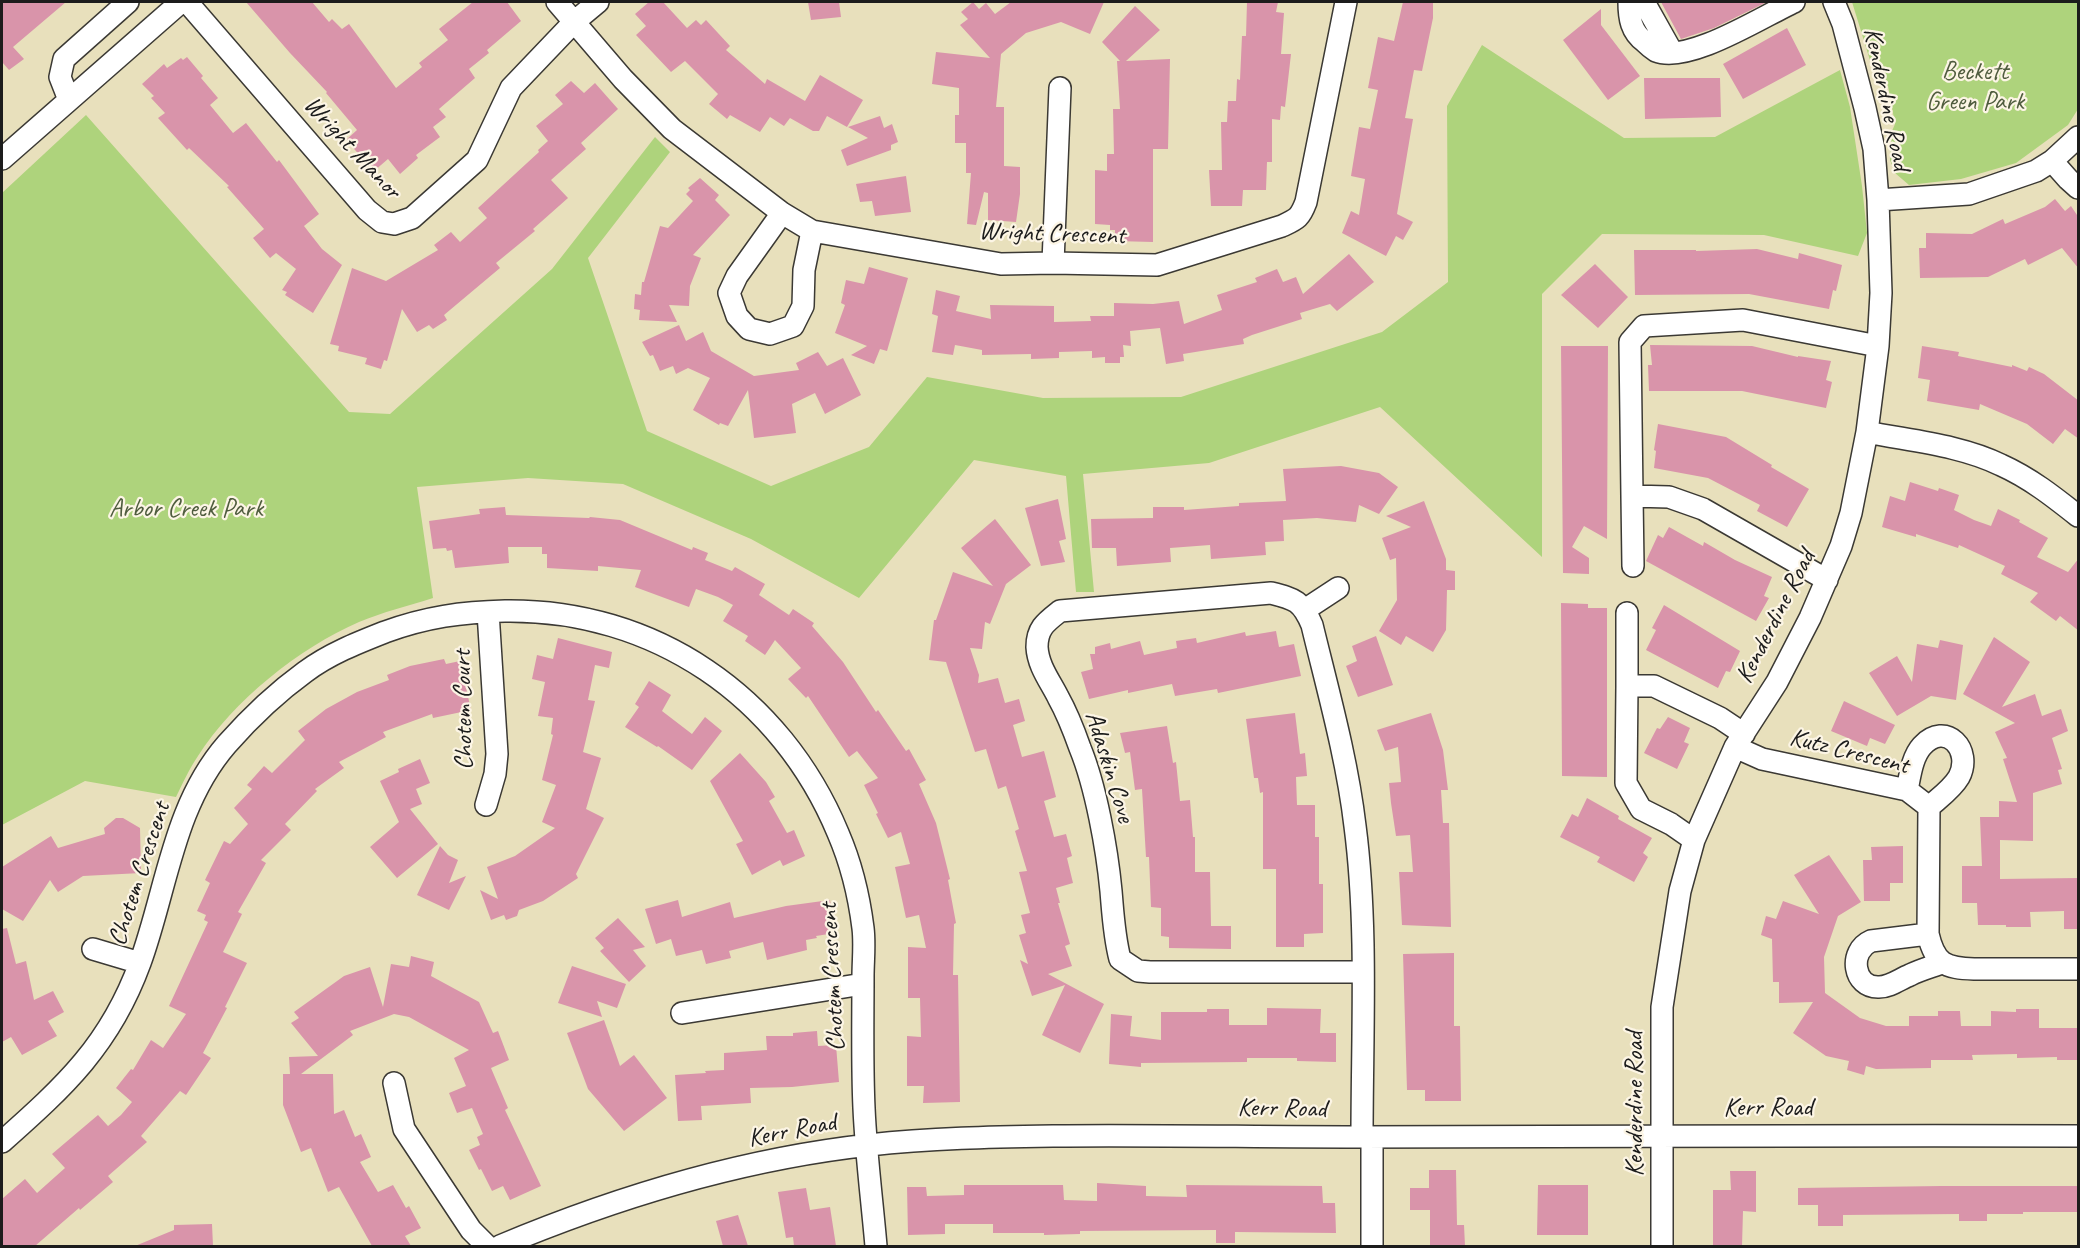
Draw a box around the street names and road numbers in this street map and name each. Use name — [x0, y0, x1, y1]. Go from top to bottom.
street label: Kenderdine Road — [1856, 25, 1916, 173]
street label: Wright Manor — [296, 90, 408, 206]
street label: Wright Crescent — [978, 216, 1126, 252]
street label: Kenderdine Road — [1729, 545, 1823, 689]
street label: Chotem Court — [447, 650, 481, 770]
street label: Adaskin Cove — [1077, 708, 1141, 826]
street label: Kutz Crescent — [1786, 722, 1912, 782]
street label: Chotem Crescent — [102, 798, 178, 950]
street label: Chotem Crescent — [814, 902, 852, 1052]
street label: Kenderdine Road — [1619, 1031, 1651, 1177]
street label: Kerr Road — [1724, 1092, 1812, 1124]
street label: Kerr Road — [1237, 1093, 1327, 1125]
street label: Kerr Road — [745, 1107, 839, 1155]

